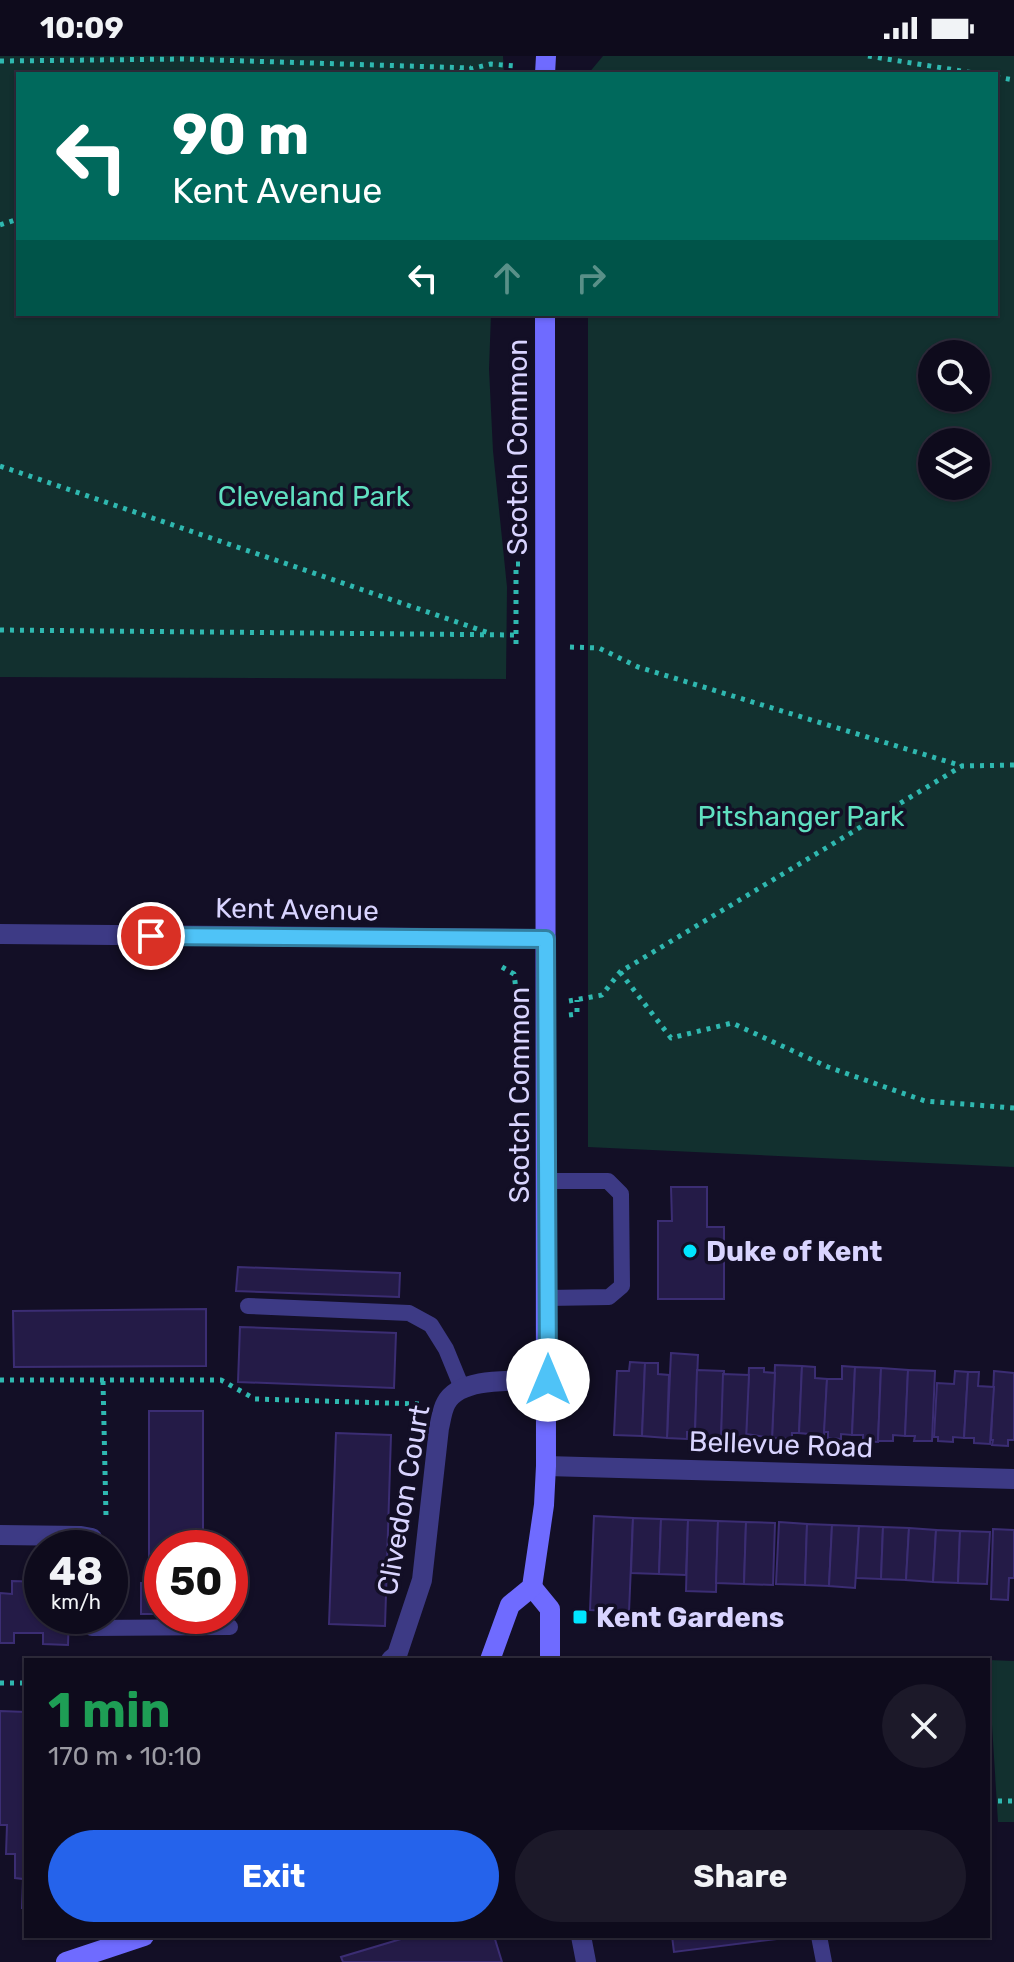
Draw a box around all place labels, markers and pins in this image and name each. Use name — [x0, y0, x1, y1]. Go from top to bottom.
pin — [117, 902, 185, 970]
place label: Duke of Kent — [706, 1235, 882, 1268]
marker: Duke of Kent — [681, 1242, 699, 1260]
place label: Kent Gardens — [596, 1601, 784, 1634]
marker: Kent Gardens — [571, 1608, 589, 1626]

